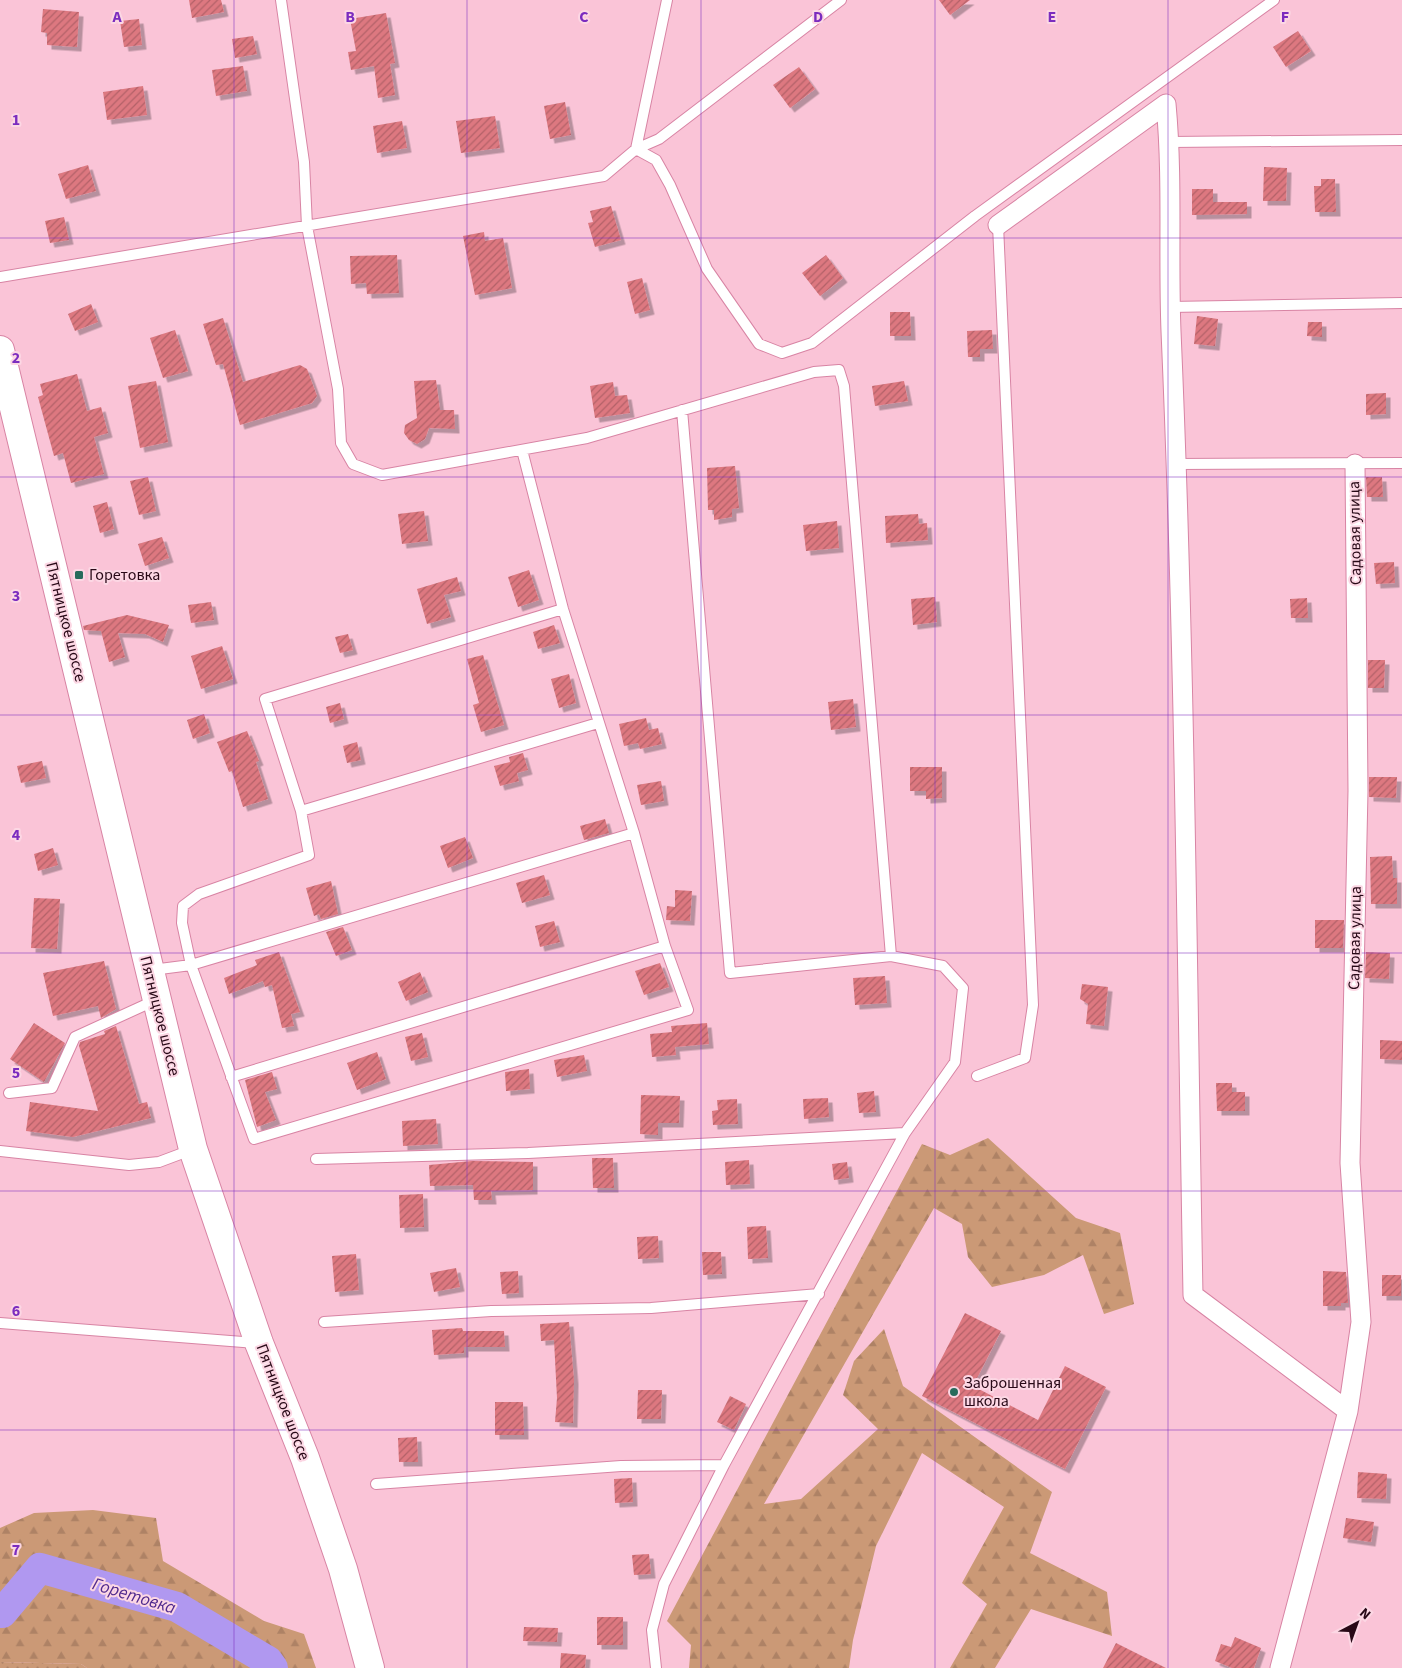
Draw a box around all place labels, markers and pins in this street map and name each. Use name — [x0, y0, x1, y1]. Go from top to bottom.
place label: Горетовка — [89, 564, 160, 586]
marker: Горетовка — [73, 569, 85, 581]
place label: Заброшенная школа — [964, 1372, 1061, 1412]
marker: Заброшенная школа — [948, 1386, 960, 1398]

